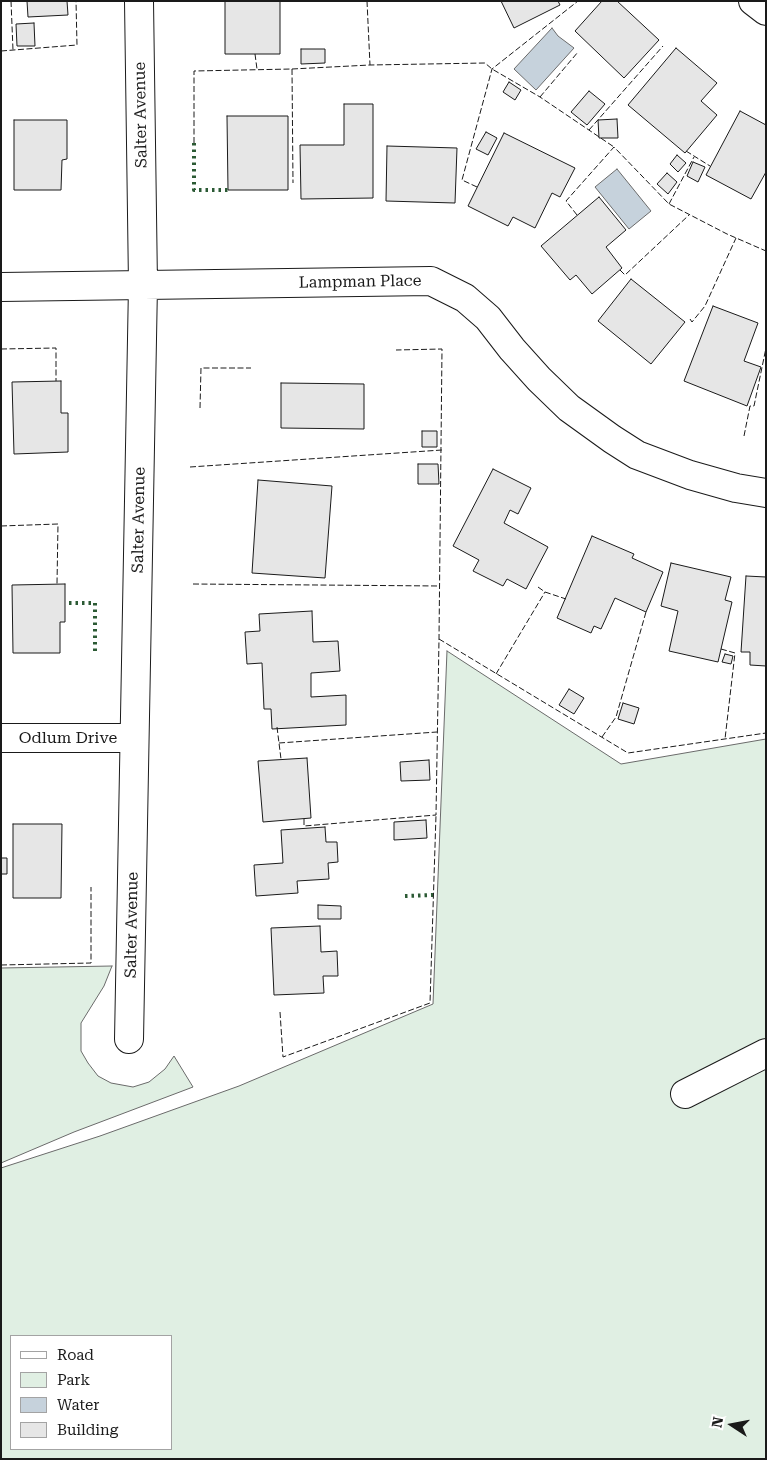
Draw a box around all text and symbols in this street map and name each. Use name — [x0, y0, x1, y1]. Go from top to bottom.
street label: Salter Avenue — [130, 62, 152, 168]
street label: Lampman Place — [298, 271, 422, 293]
street label: Salter Avenue — [128, 467, 150, 573]
street label: Odlum Drive — [19, 728, 117, 748]
street label: Salter Avenue — [121, 872, 143, 978]
legend — [10, 1335, 172, 1450]
text: Road — [57, 1346, 94, 1364]
text: Park — [57, 1371, 90, 1389]
text: Water — [57, 1396, 99, 1414]
north arrow — [707, 1400, 757, 1450]
text: N — [708, 1415, 726, 1429]
text: Building — [57, 1421, 118, 1439]

